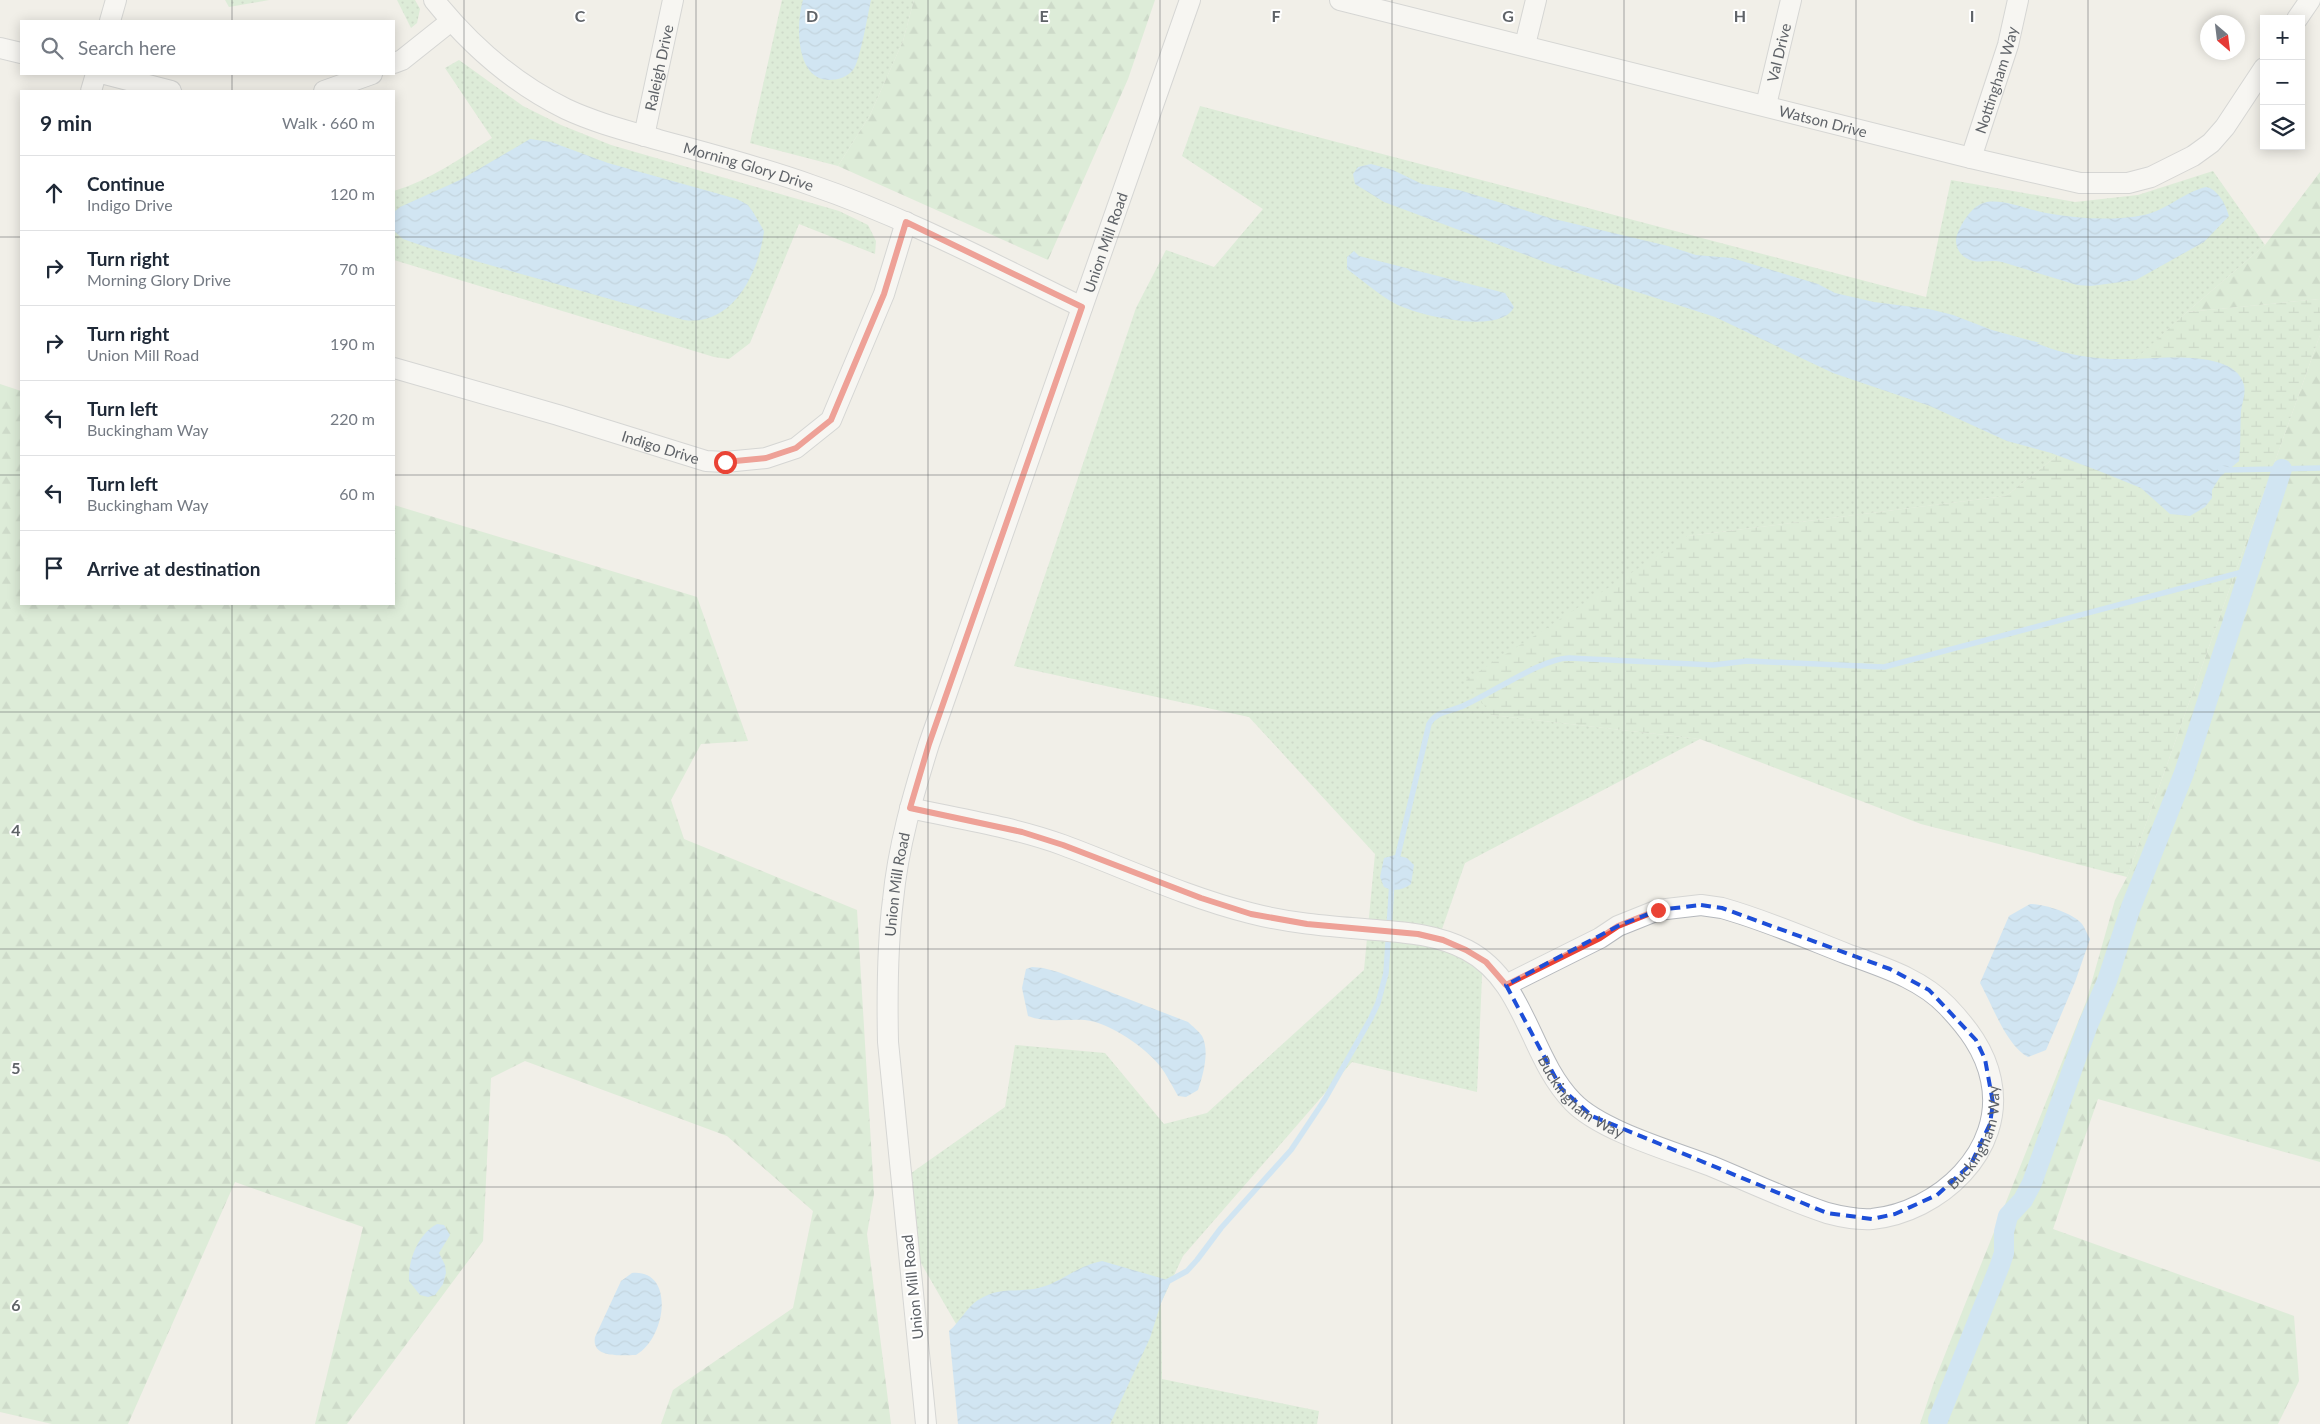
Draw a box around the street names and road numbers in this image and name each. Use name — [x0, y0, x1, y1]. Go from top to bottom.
street label: Val Drive — [1763, 21, 1794, 84]
street label: Raleigh Drive — [641, 23, 677, 112]
street label: Nottingham Way — [1971, 24, 2021, 136]
street label: Watson Drive — [1777, 101, 1869, 141]
street label: Morning Glory Drive — [681, 138, 816, 194]
street label: Union Mill Road — [1079, 190, 1131, 295]
street label: Indigo Drive — [620, 426, 702, 467]
street label: Union Mill Road — [880, 831, 913, 937]
street label: Buckingham Way — [1534, 1052, 1627, 1141]
street label: Buckingham Way — [1943, 1084, 2002, 1193]
street label: Union Mill Road — [898, 1234, 926, 1340]

